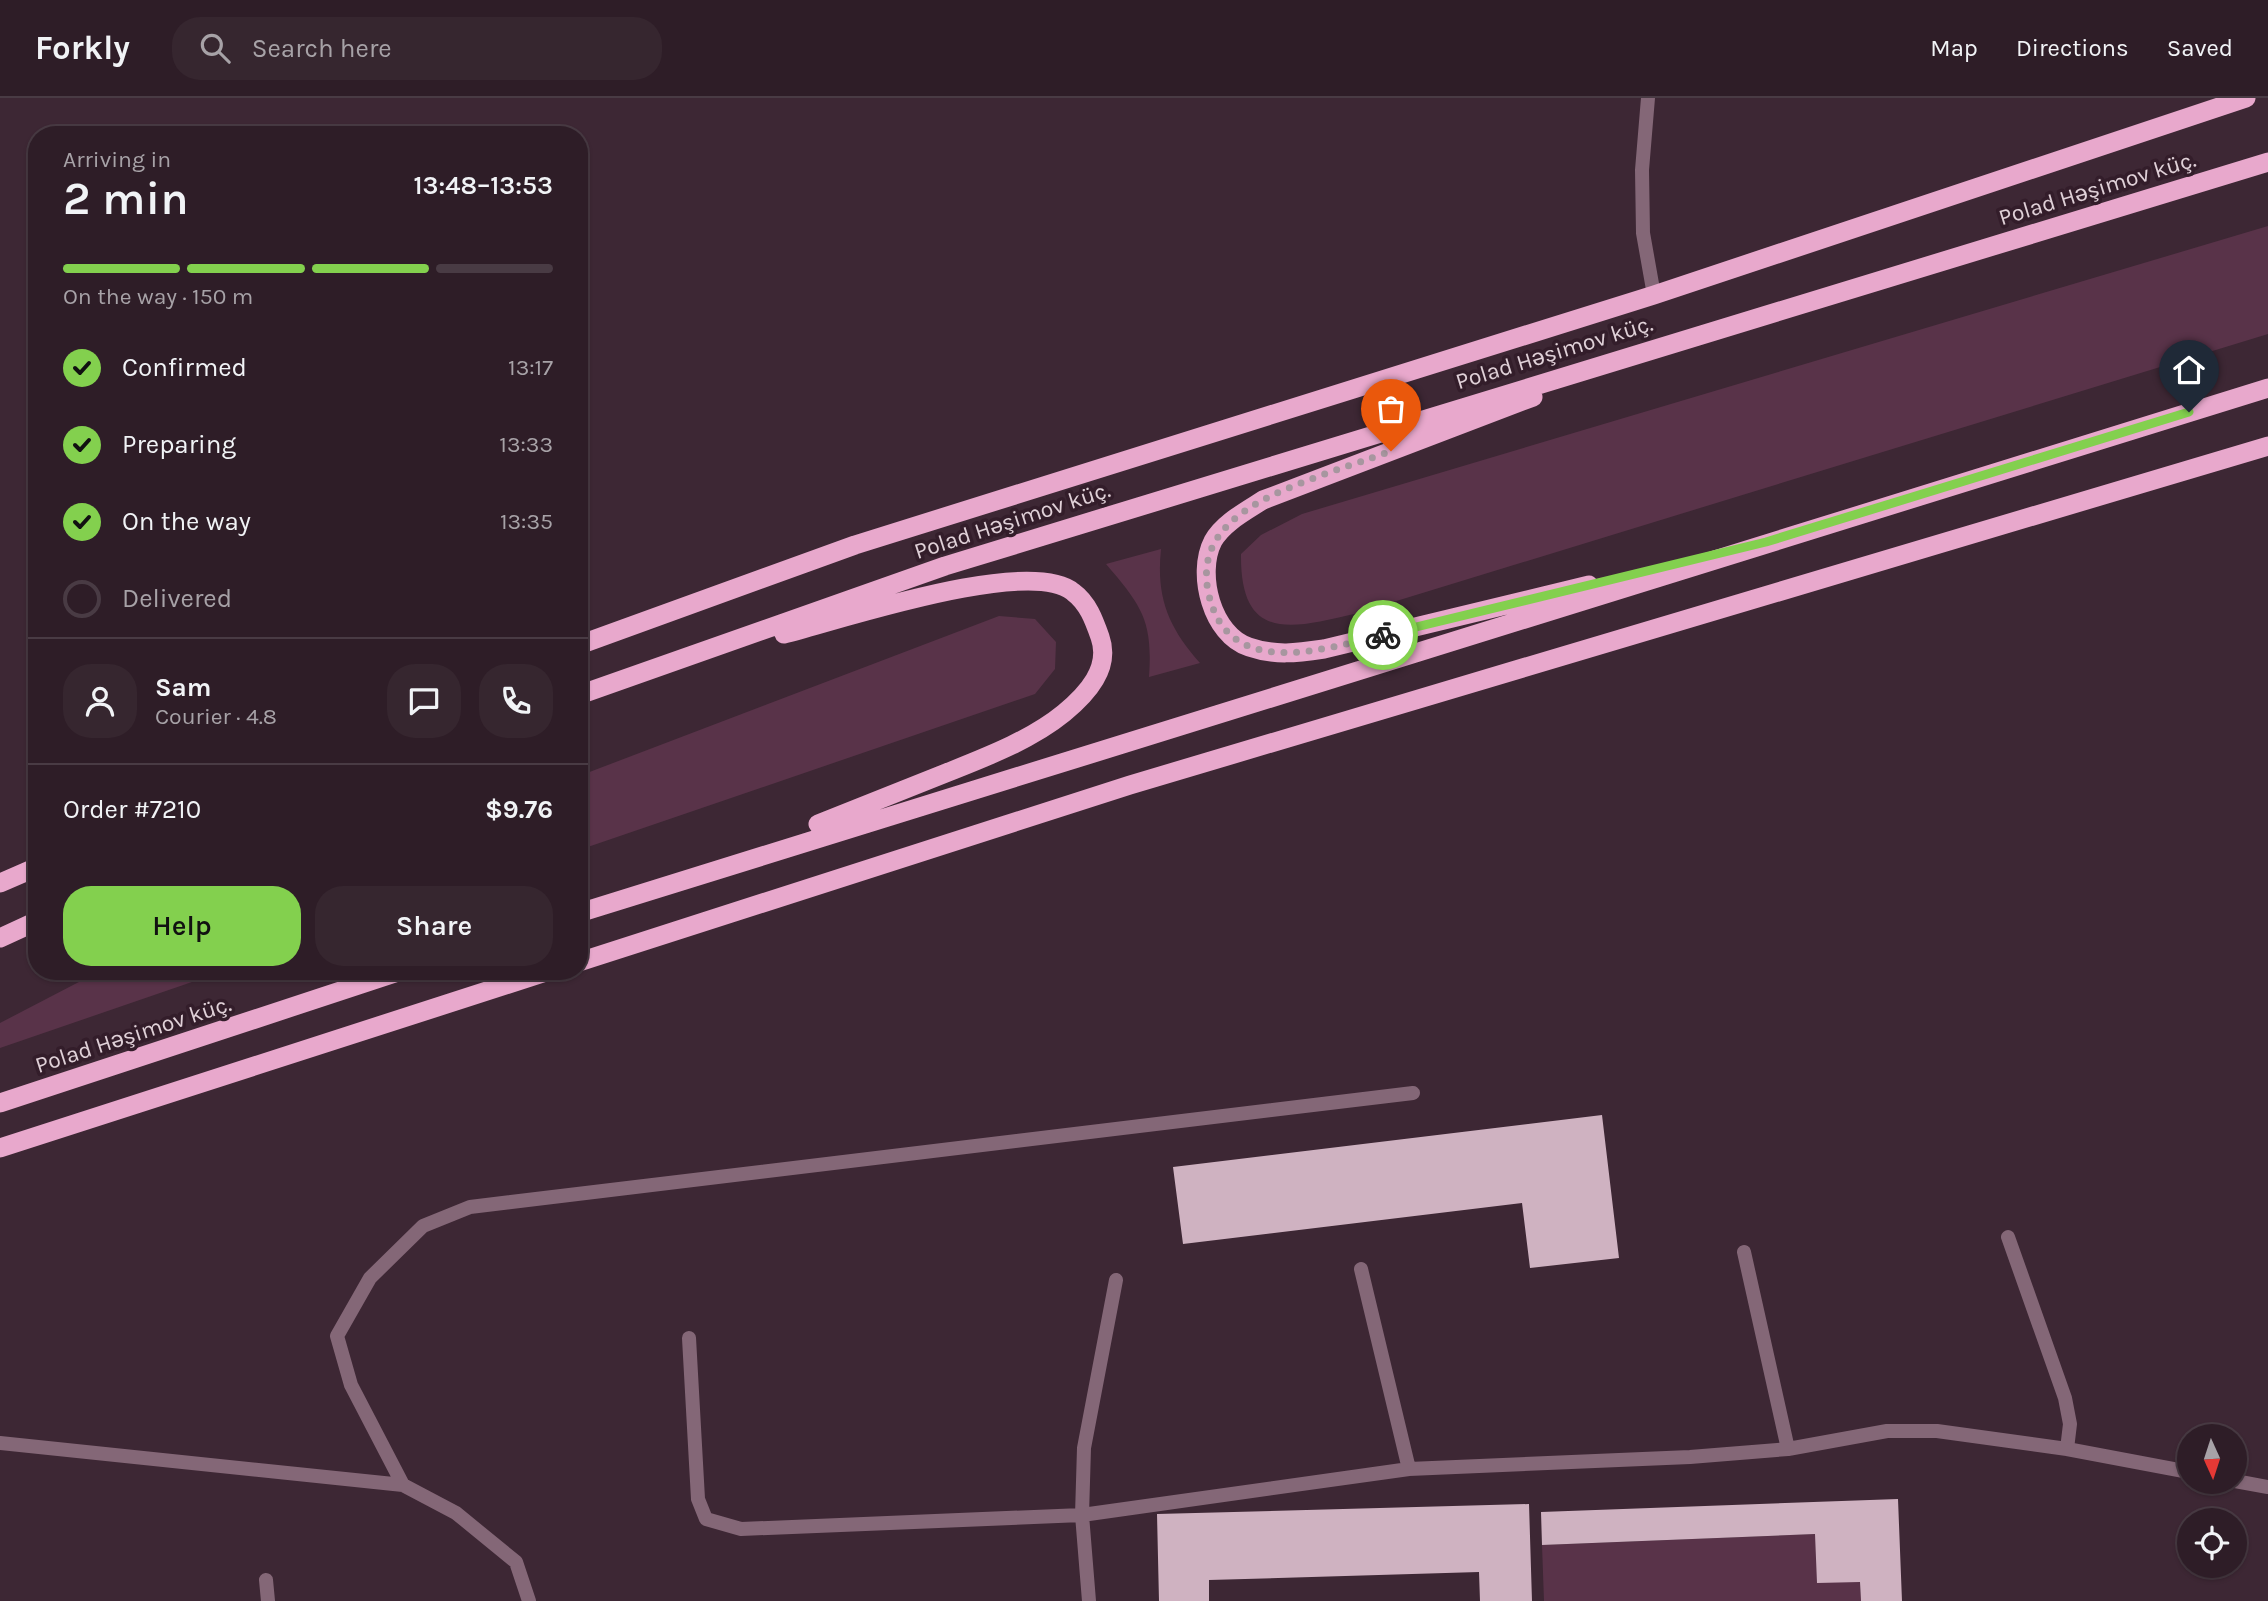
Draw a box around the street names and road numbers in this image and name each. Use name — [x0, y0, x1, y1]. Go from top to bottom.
street label: Polad Həşimov küç. — [1995, 146, 2199, 231]
street label: Polad Həşimov küç. — [1452, 310, 1656, 395]
street label: Polad Həşimov küç. — [911, 476, 1114, 565]
street label: Polad Həşimov küç. — [32, 990, 235, 1079]

